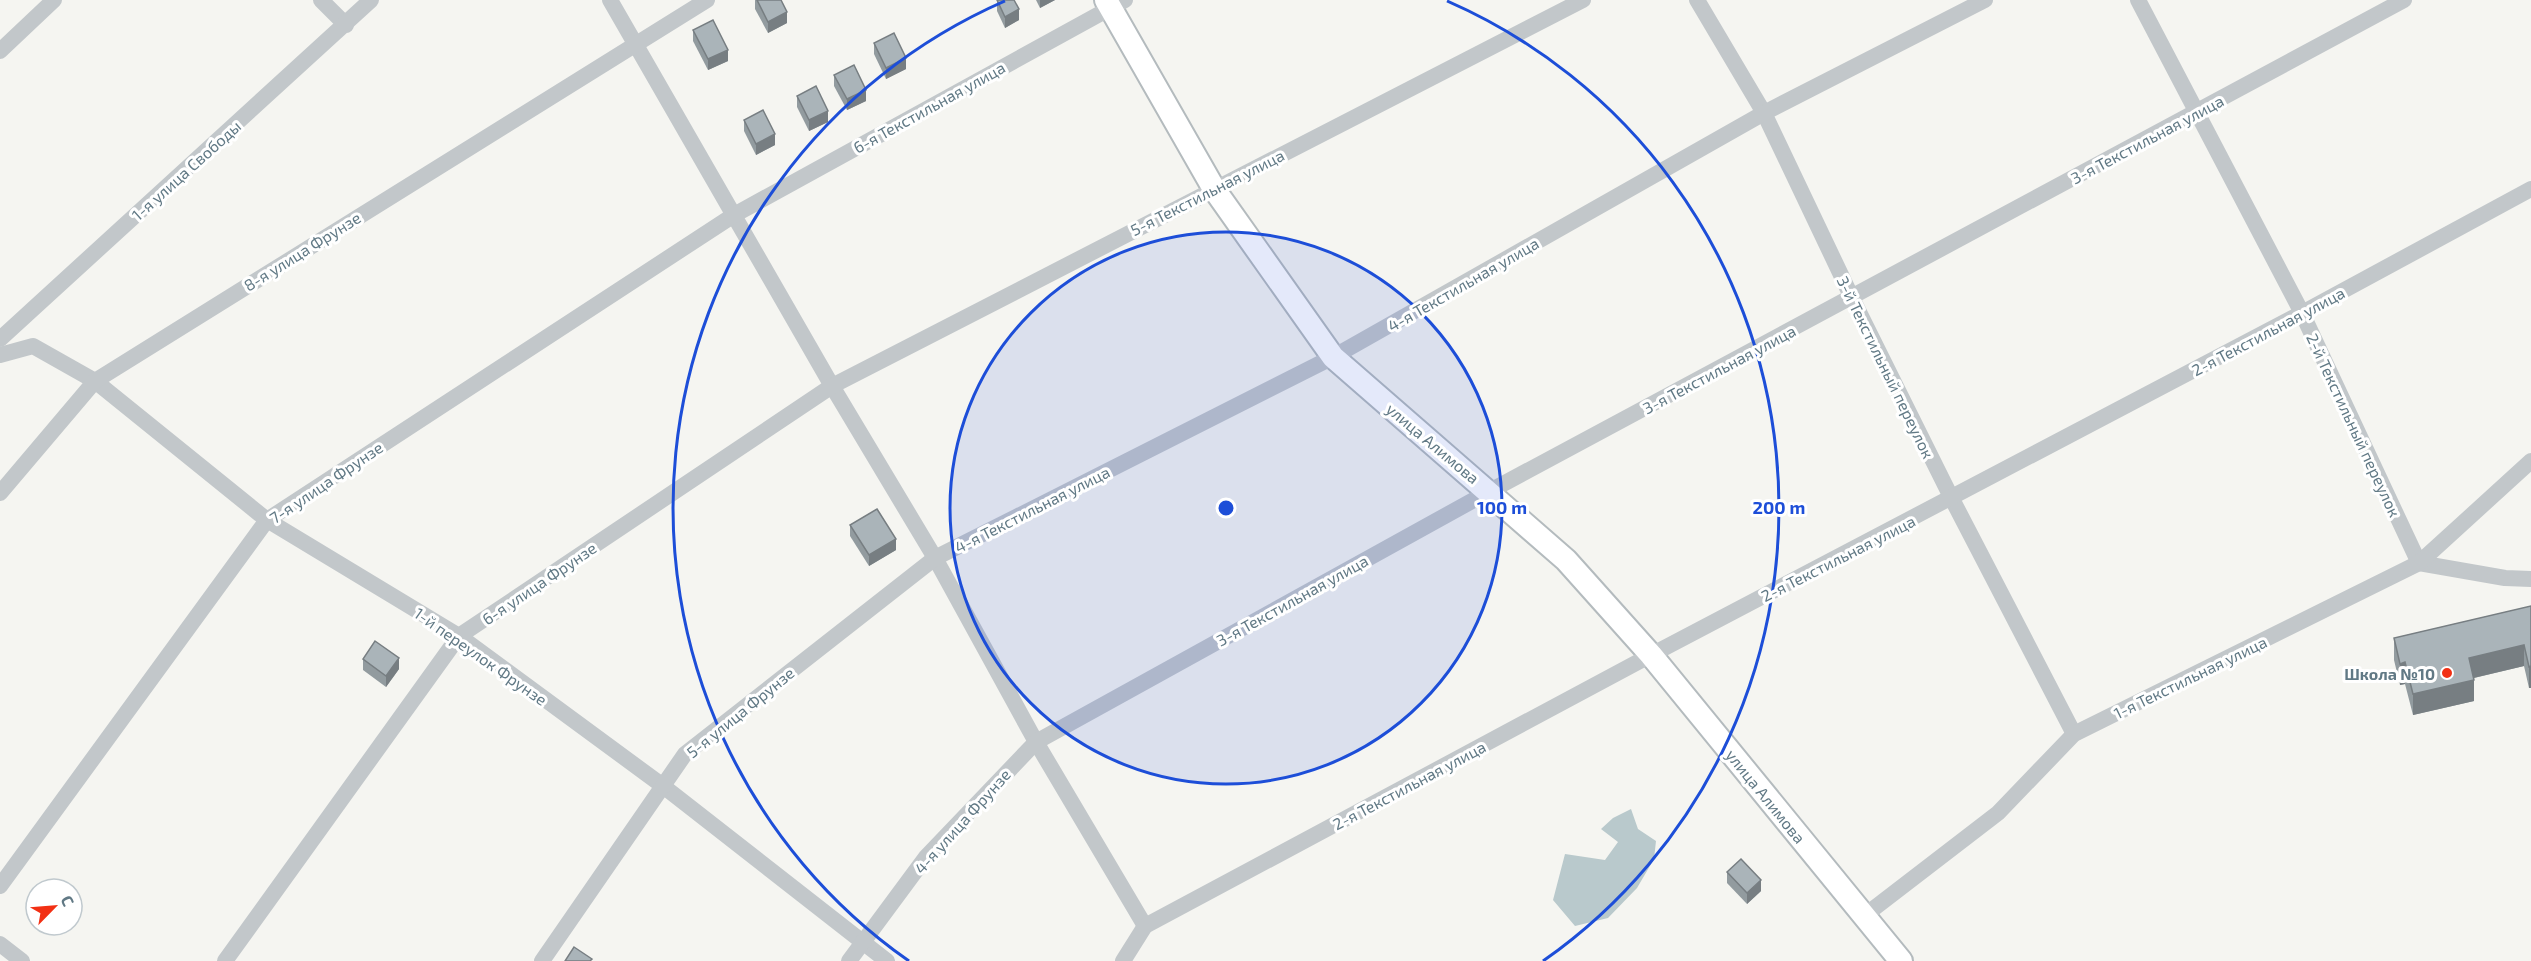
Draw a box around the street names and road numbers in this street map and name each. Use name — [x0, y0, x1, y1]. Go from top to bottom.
street label: 6-я Текстильная улица — [850, 57, 1009, 158]
street label: 3-я Текстильная улица — [2067, 91, 2227, 188]
street label: 1-я улица Свободы — [128, 116, 245, 225]
street label: 5-я Текстильная улица — [1127, 145, 1288, 240]
street label: 8-я улица Фрунзе — [240, 207, 364, 295]
street label: 4-я Текстильная улица — [1384, 233, 1542, 336]
street label: 3-й Текстильный переулок — [1833, 273, 1939, 462]
street label: 2-я Текстильная улица — [2188, 283, 2348, 380]
street label: 3-я Текстильная улица — [1639, 321, 1799, 418]
street label: 2-й Текстильный переулок — [2302, 330, 2405, 521]
street label: улица Алимова — [1382, 399, 1483, 488]
street label: 7-я улица Фрунзе — [266, 437, 387, 528]
street label: 4-я Текстильная улица — [951, 462, 1113, 557]
street label: 2-я Текстильная улица — [1758, 511, 1919, 606]
street label: 6-я улица Фрунзе — [478, 538, 600, 629]
street label: 3-я Текстильная улица — [1213, 550, 1372, 651]
street label: 1-й переулок Фрунзе — [411, 603, 551, 710]
street label: 1-я Текстильная улица — [2110, 632, 2270, 723]
street label: 5-я улица Фрунзе — [682, 663, 798, 762]
street label: 2-я Текстильная улица — [1329, 737, 1489, 834]
street label: улица Алимова — [1722, 745, 1810, 847]
street label: 4-я улица Фрунзе — [910, 765, 1015, 878]

